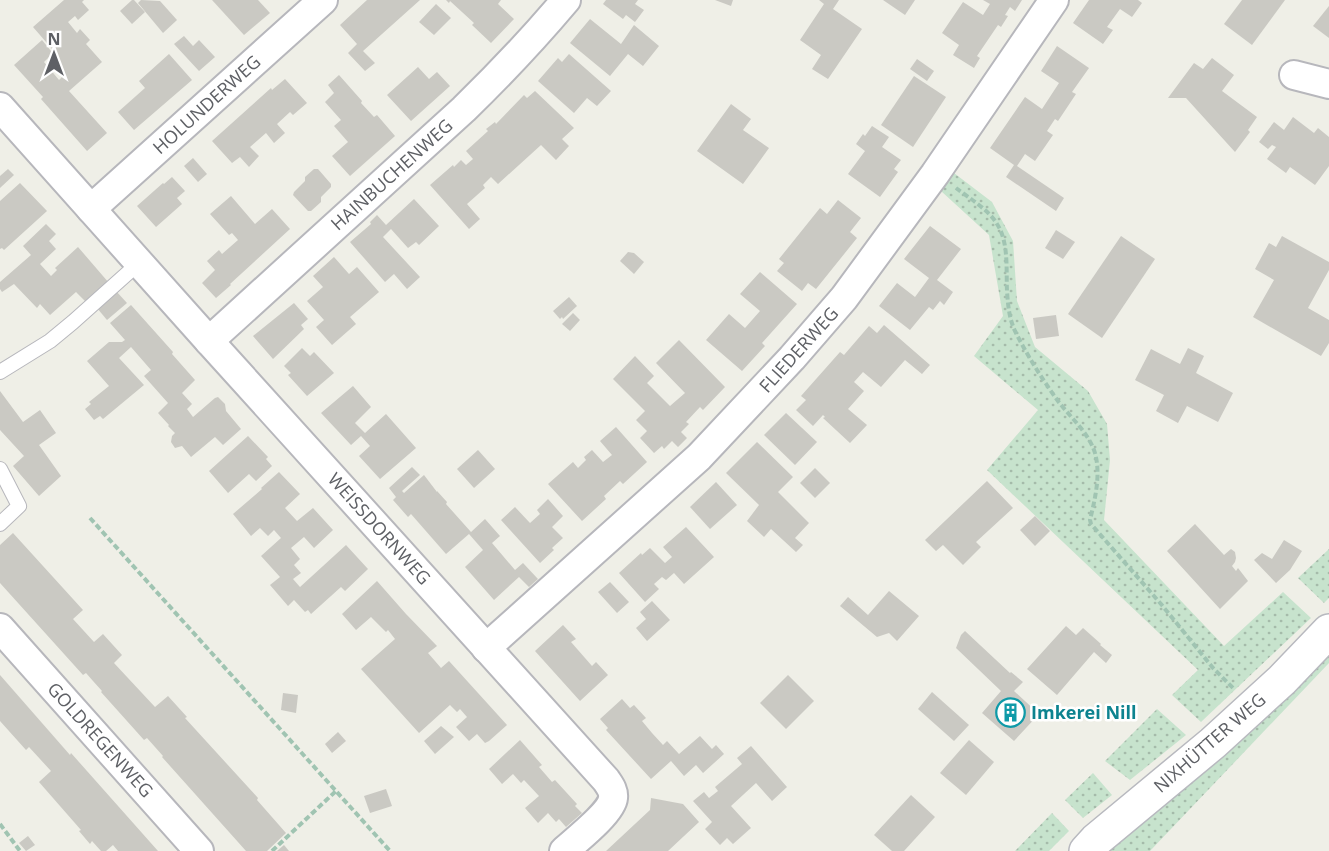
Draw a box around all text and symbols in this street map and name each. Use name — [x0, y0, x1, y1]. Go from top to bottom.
north arrow — [24, 24, 84, 84]
text: N — [47, 28, 61, 50]
street label: HOLUNDERWEG — [147, 49, 265, 159]
street label: HAINBUCHENWEG — [325, 113, 457, 235]
street label: FLIEDERWEG — [753, 301, 843, 397]
street label: WEISSDORNWEG — [323, 467, 436, 589]
street label: GOLDREGENWEG — [43, 677, 159, 802]
street label: NIXHÜTTER WEG — [1148, 687, 1270, 797]
building icon: Imkerei Nill — [994, 697, 1026, 729]
place label: Imkerei Nill — [1031, 700, 1137, 724]

